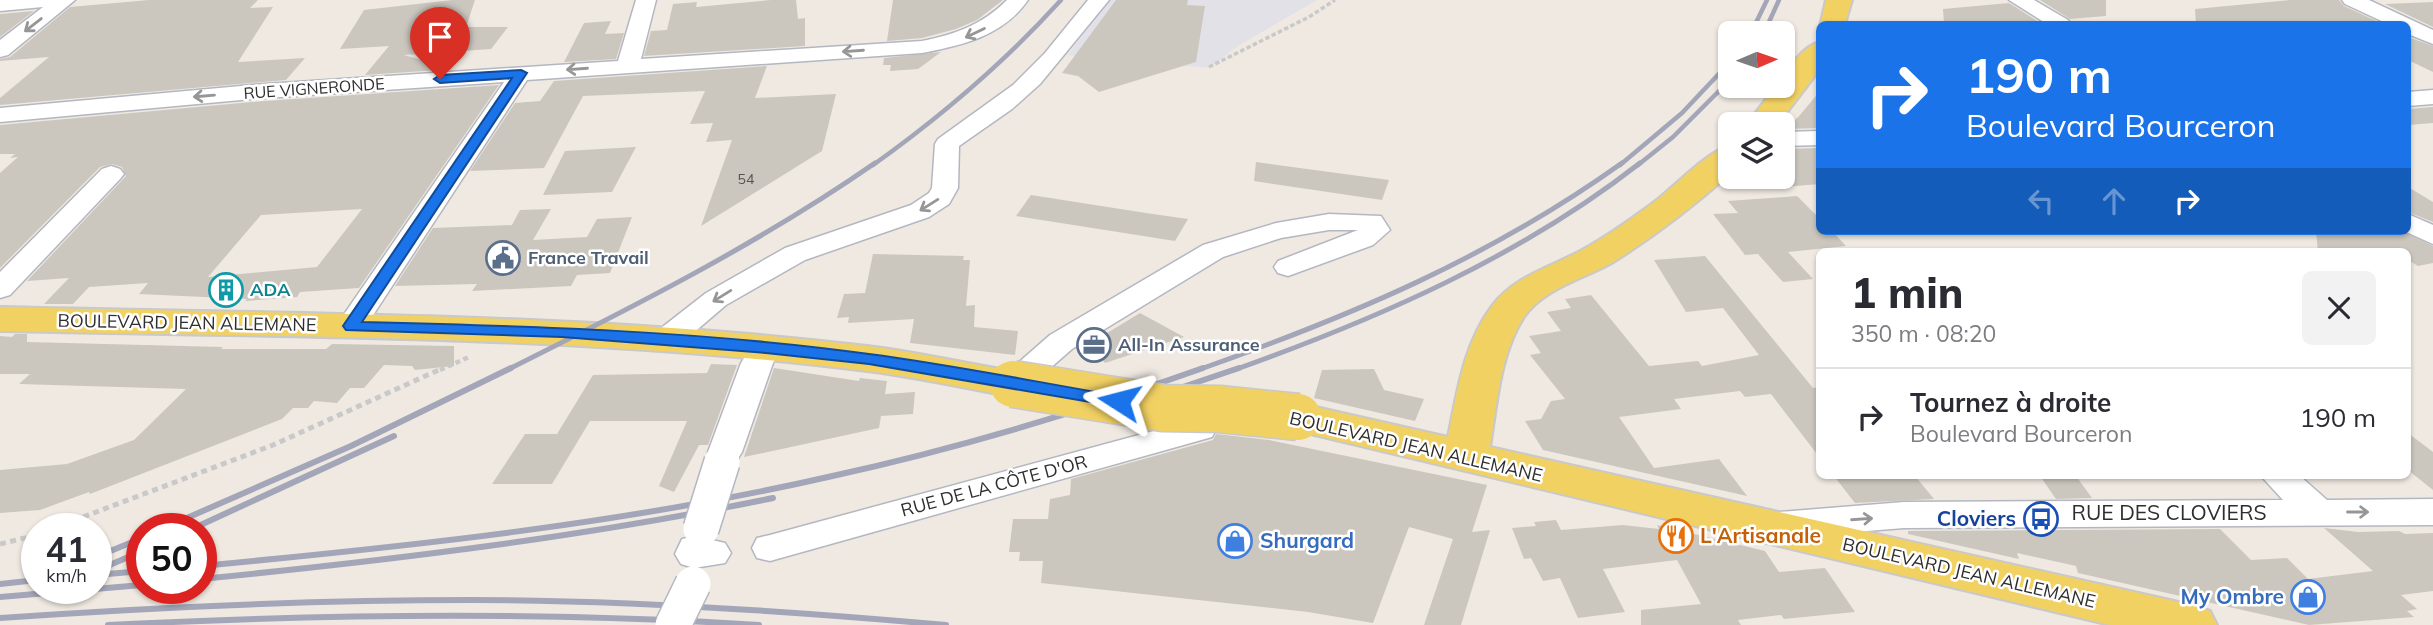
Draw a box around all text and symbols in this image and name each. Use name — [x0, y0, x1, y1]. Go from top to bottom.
pin — [410, 7, 470, 79]
one-way arrow — [24, 18, 42, 33]
icon: arrive — [421, 18, 459, 56]
north arrow — [1718, 21, 1796, 98]
map controls — [1718, 21, 1795, 189]
one-way arrow — [965, 27, 986, 40]
text: 190 m — [1966, 44, 2112, 105]
one-way arrow — [842, 45, 865, 58]
icon: right — [1851, 49, 1942, 140]
one-way arrow — [566, 63, 589, 76]
street label: RUE VIGNERONDE — [243, 73, 385, 103]
one-way arrow — [193, 90, 216, 103]
text: Boulevard Bourceron — [1966, 105, 2275, 145]
button: layers — [1718, 112, 1795, 189]
house number: 54 — [738, 170, 755, 188]
icon: left — [2022, 182, 2060, 220]
icon: ahead — [2095, 182, 2133, 220]
icon: right — [2168, 182, 2206, 220]
one-way arrow — [920, 197, 939, 212]
public building icon: France Travail — [484, 239, 522, 277]
place label: France Travail — [528, 246, 649, 269]
text: 1 min — [1851, 266, 1964, 319]
building icon: ADA — [207, 271, 245, 309]
button: close — [2302, 271, 2376, 345]
place label: ADA — [250, 278, 291, 301]
one-way arrow — [713, 289, 732, 304]
street label: BOULEVARD JEAN ALLEMANE — [57, 309, 317, 336]
text: 350 m · 08:20 — [1851, 319, 1996, 348]
office icon: All-In Assurance — [1075, 326, 1113, 364]
place label: All-In Assurance — [1118, 333, 1260, 356]
position arrow — [1082, 364, 1156, 438]
text: Tournez à droite — [1910, 386, 2111, 419]
icon: right — [1851, 398, 1889, 436]
text: 190 m — [2300, 401, 2376, 434]
street label: BOULEVARD JEAN ALLEMANE — [1287, 406, 1545, 487]
text: Boulevard Bourceron — [1910, 419, 2132, 448]
street label: RUE DE LA CÔTE D'OR — [898, 450, 1090, 521]
street label: RUE DES CLOVIERS — [2071, 499, 2267, 525]
bus stop icon: Cloviers — [2022, 500, 2060, 538]
place label: Cloviers — [1937, 505, 2016, 531]
one-way arrow — [2347, 505, 2370, 519]
one-way arrow — [1850, 512, 1873, 525]
speed limit sign: 50 — [126, 513, 217, 604]
restaurant icon: L'Artisanale — [1657, 517, 1695, 555]
shop icon: Shurgard — [1216, 522, 1254, 560]
place label: L'Artisanale — [1700, 522, 1821, 548]
text: 41 — [45, 527, 88, 571]
place label: Shurgard — [1260, 527, 1354, 553]
street label: BOULEVARD JEAN ALLEMANE — [1840, 532, 2098, 613]
text: km/h — [46, 564, 87, 587]
shop icon: My Ombre — [2289, 578, 2327, 616]
place label: My Ombre — [2181, 583, 2284, 609]

